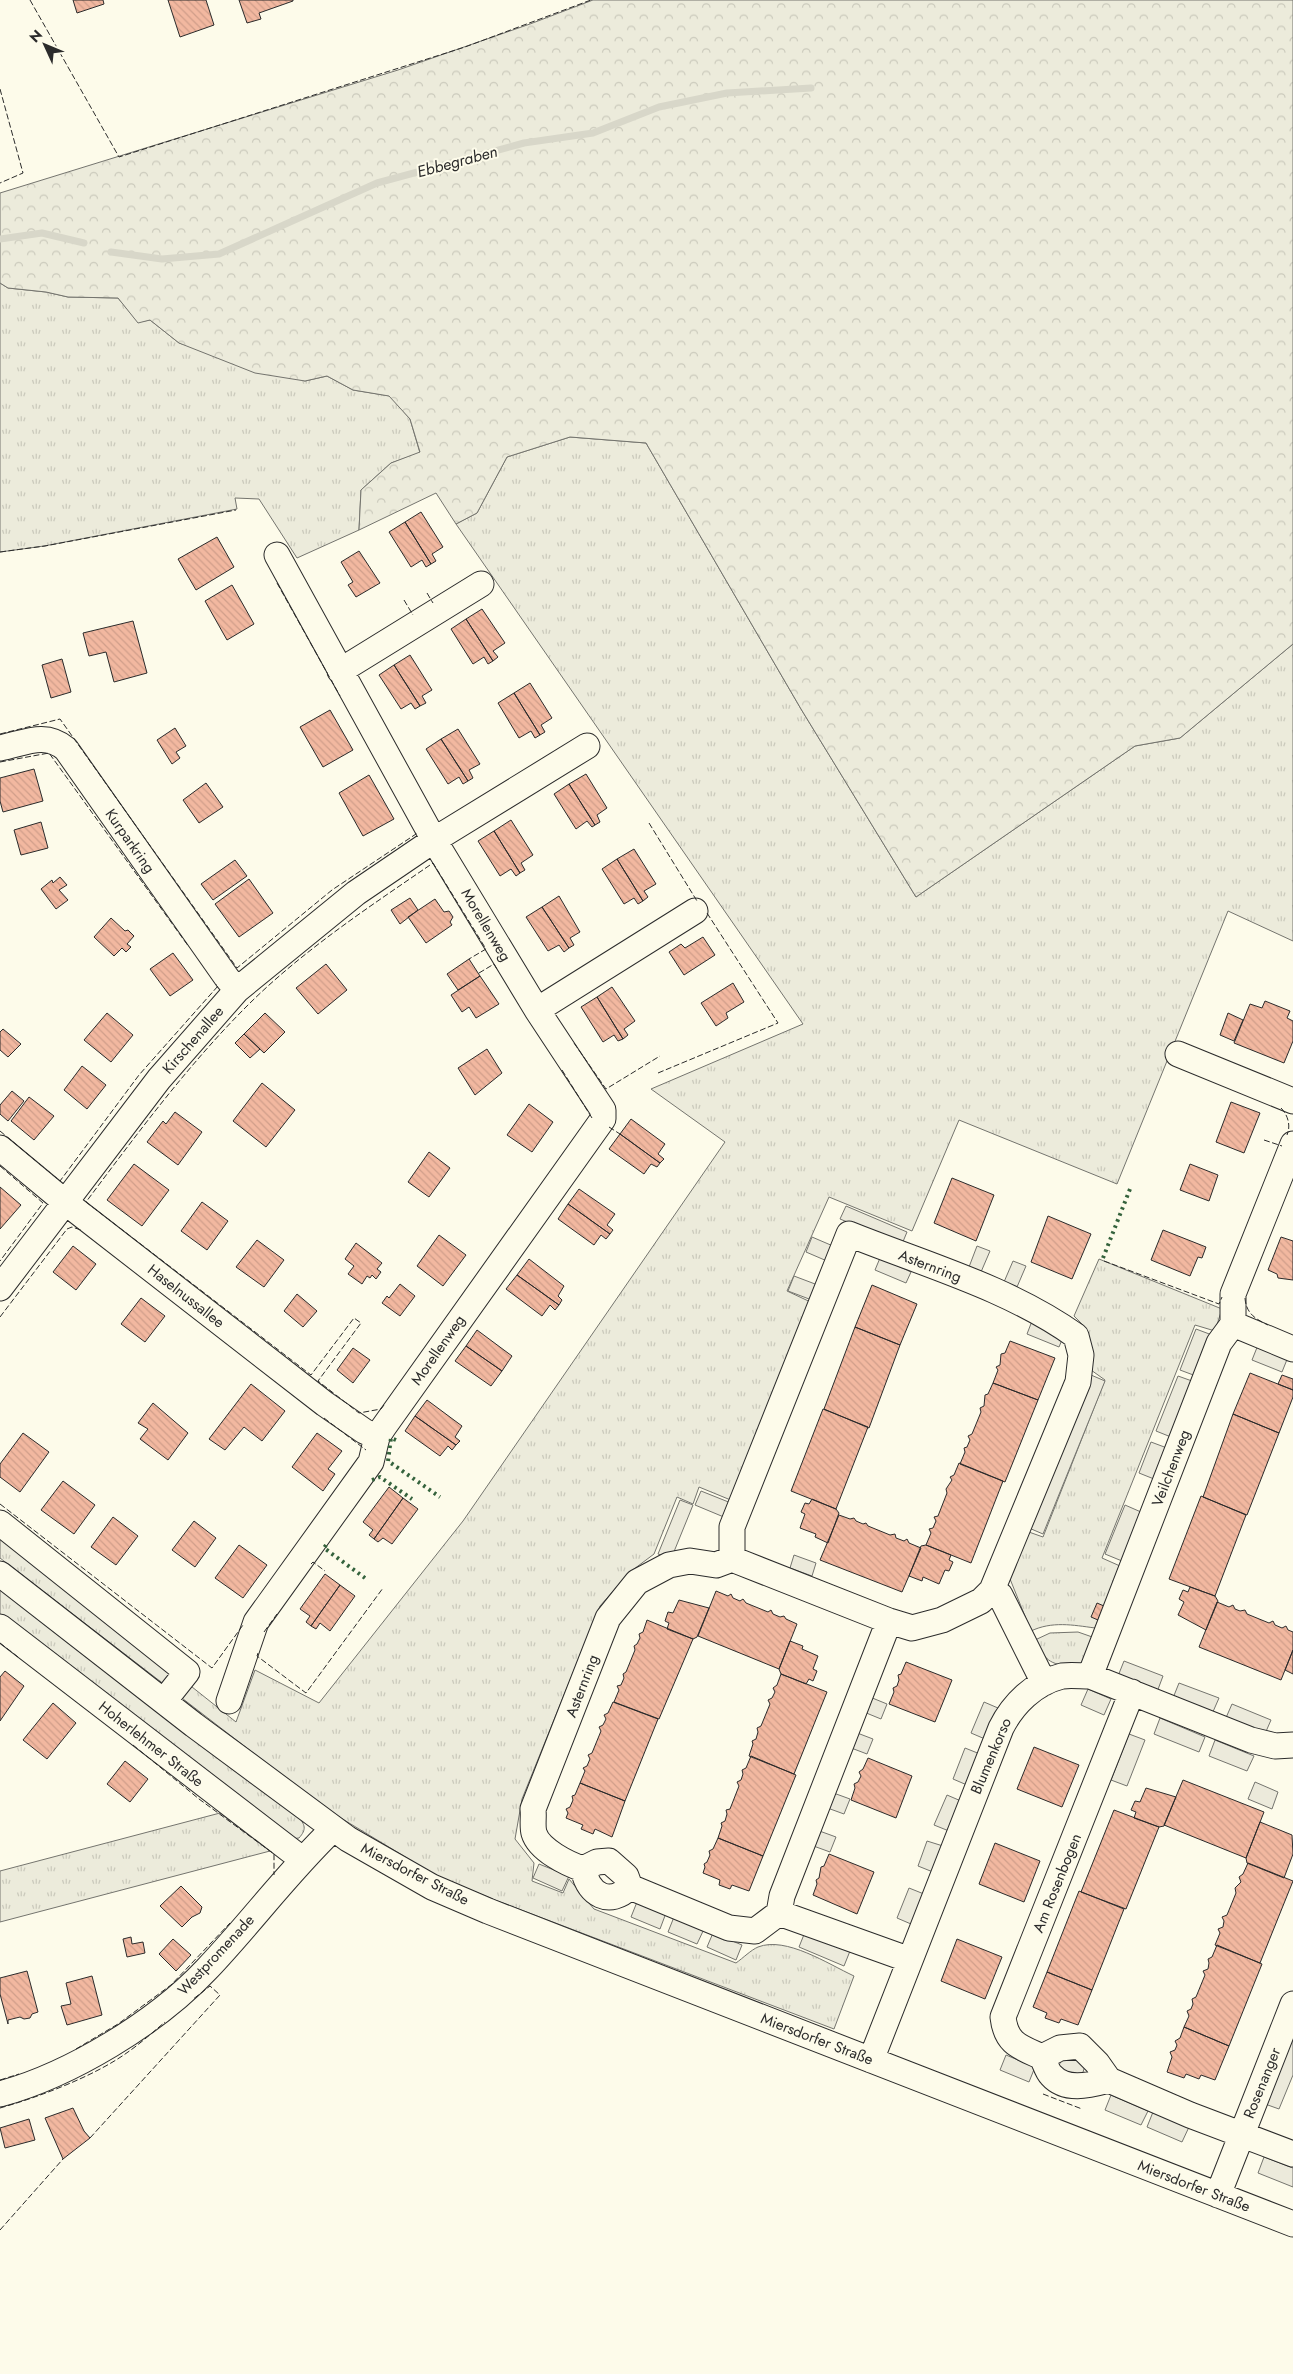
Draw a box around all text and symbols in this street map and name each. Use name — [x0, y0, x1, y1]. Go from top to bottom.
north arrow — [20, 20, 70, 70]
text: N — [25, 25, 47, 47]
water label: Ebbegraben — [414, 140, 500, 183]
street label: Kurparkring — [100, 804, 160, 878]
street label: Morellenweg — [456, 884, 516, 966]
street label: Kirschenallee — [157, 1001, 229, 1079]
street label: Asternring — [895, 1244, 965, 1288]
street label: Haselnussallee — [143, 1259, 229, 1333]
street label: Morellenweg — [406, 1310, 470, 1390]
street label: Veilchenweg — [1146, 1426, 1196, 1510]
street label: Asternring — [560, 1651, 604, 1721]
street label: Hoherlehmer Straße — [94, 1696, 208, 1792]
street label: Blumenkorso — [965, 1714, 1017, 1798]
street label: Am Rosenbogen — [1027, 1830, 1087, 1936]
street label: Miersdorfer Straße — [357, 1837, 473, 1911]
street label: Westpromenade — [173, 1909, 260, 2000]
street label: Miersdorfer Straße — [758, 2007, 877, 2071]
street label: Rosenanger — [1238, 2043, 1287, 2122]
street label: Miersdorfer Straße — [1135, 2154, 1254, 2218]

